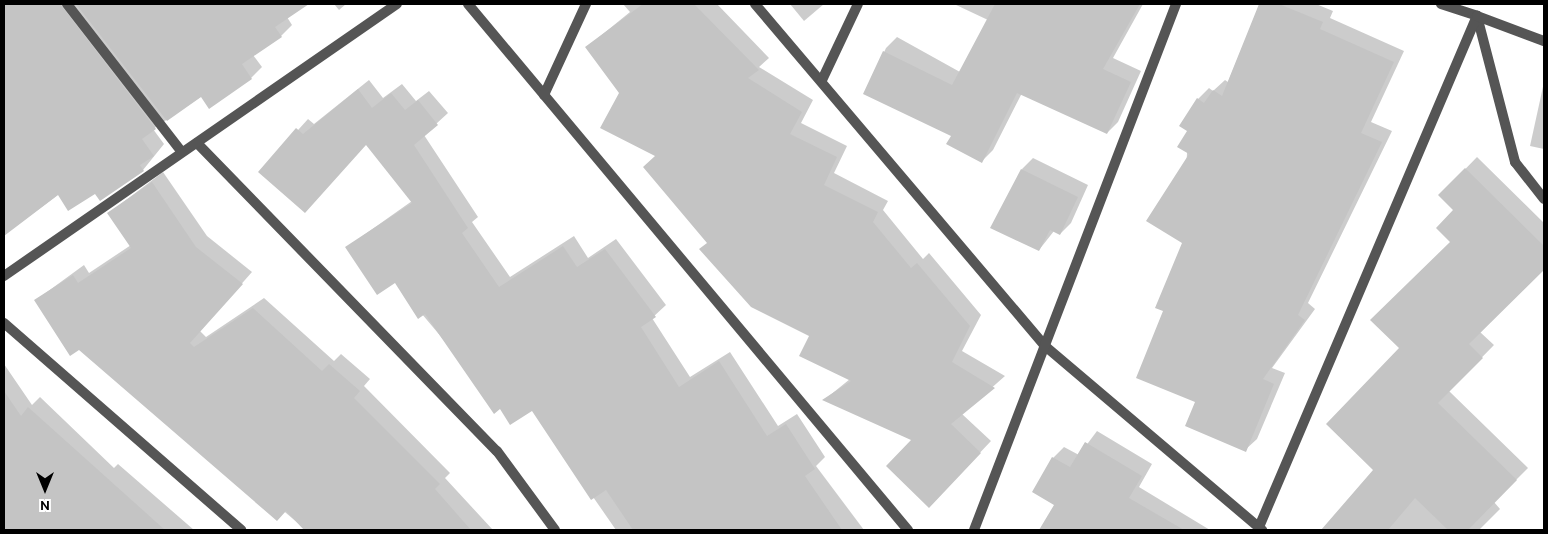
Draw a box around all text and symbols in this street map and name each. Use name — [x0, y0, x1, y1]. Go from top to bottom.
north arrow — [20, 464, 70, 514]
text: N — [40, 496, 50, 513]

